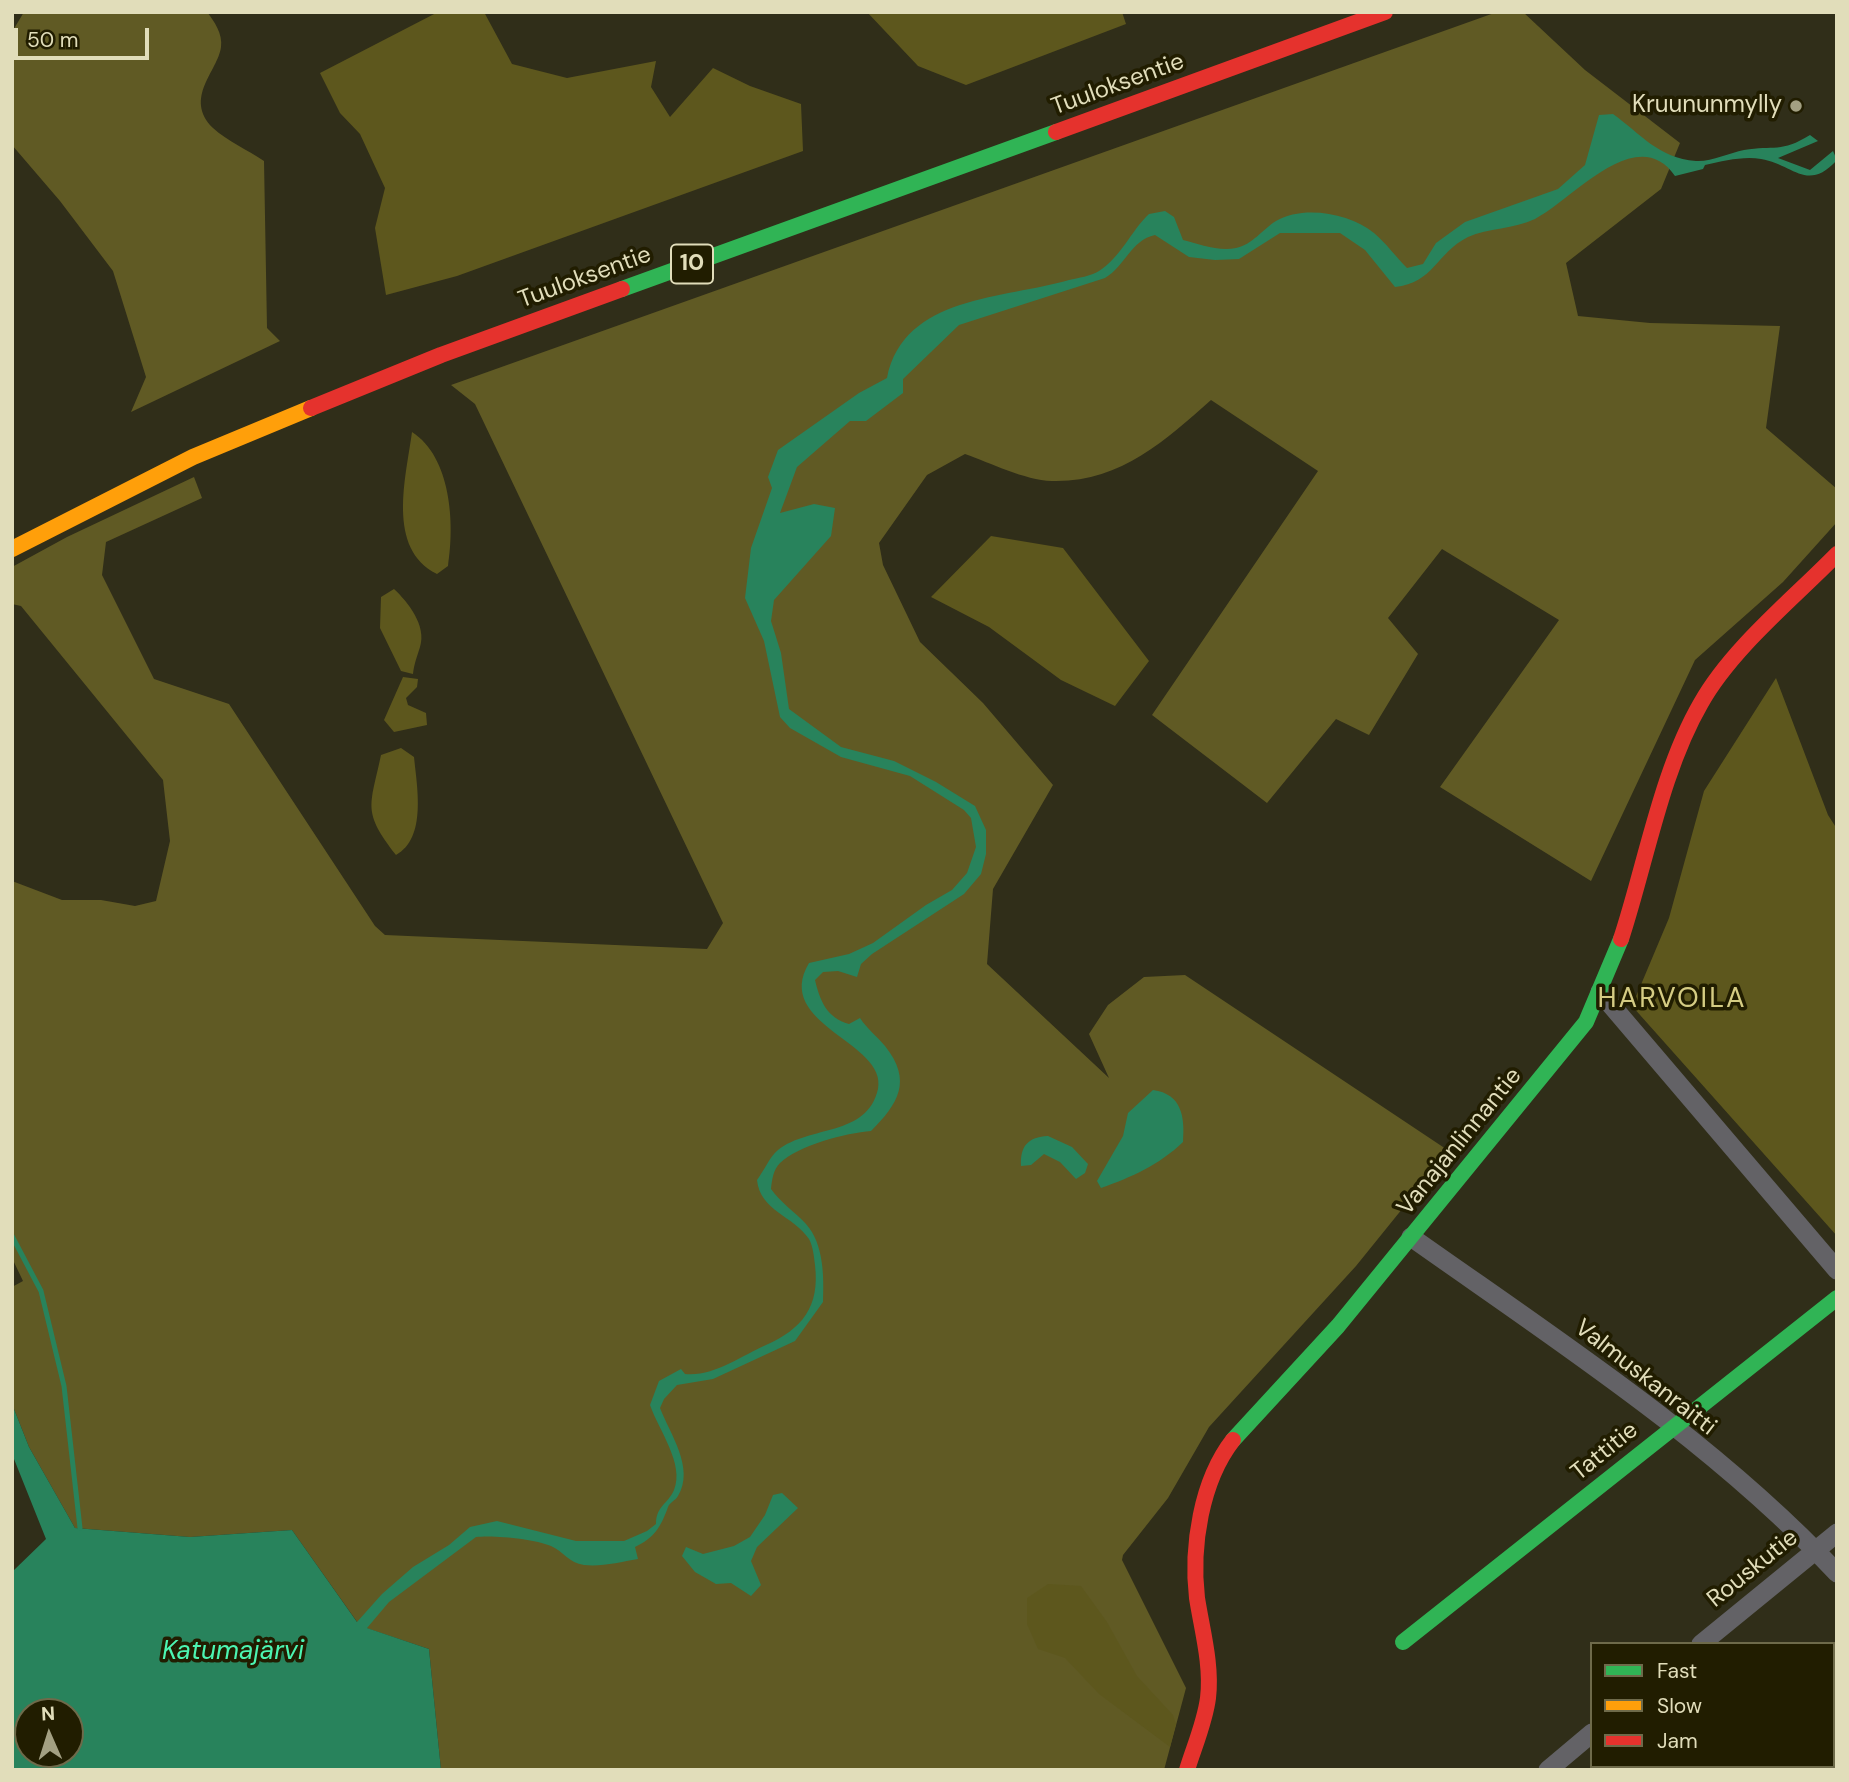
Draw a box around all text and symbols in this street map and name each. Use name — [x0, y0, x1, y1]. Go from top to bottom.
scale bar — [18, 14, 152, 58]
text: 50 m — [27, 26, 78, 54]
street label: Tuuloksentie — [1048, 48, 1188, 122]
place label: Kruununmylly — [1632, 92, 1782, 120]
marker: Kruununmylly — [1788, 98, 1804, 114]
street label: Tuuloksentie — [515, 241, 655, 315]
road number: 10 — [671, 244, 713, 284]
district label: HARVOILA — [1598, 983, 1746, 1017]
street label: Vanajanlinnantie — [1392, 1062, 1528, 1222]
street label: Valmuskanraitti — [1569, 1314, 1721, 1442]
street label: Tattitie — [1566, 1416, 1644, 1488]
street label: Rouskutie — [1702, 1524, 1804, 1614]
water label: Katumajärvi — [162, 1636, 304, 1668]
legend — [1590, 1642, 1835, 1768]
text: Fast — [1657, 1657, 1697, 1685]
text: Slow — [1657, 1692, 1702, 1720]
north arrow — [14, 1698, 84, 1768]
text: N — [40, 1701, 56, 1726]
text: Jam — [1657, 1727, 1698, 1755]

